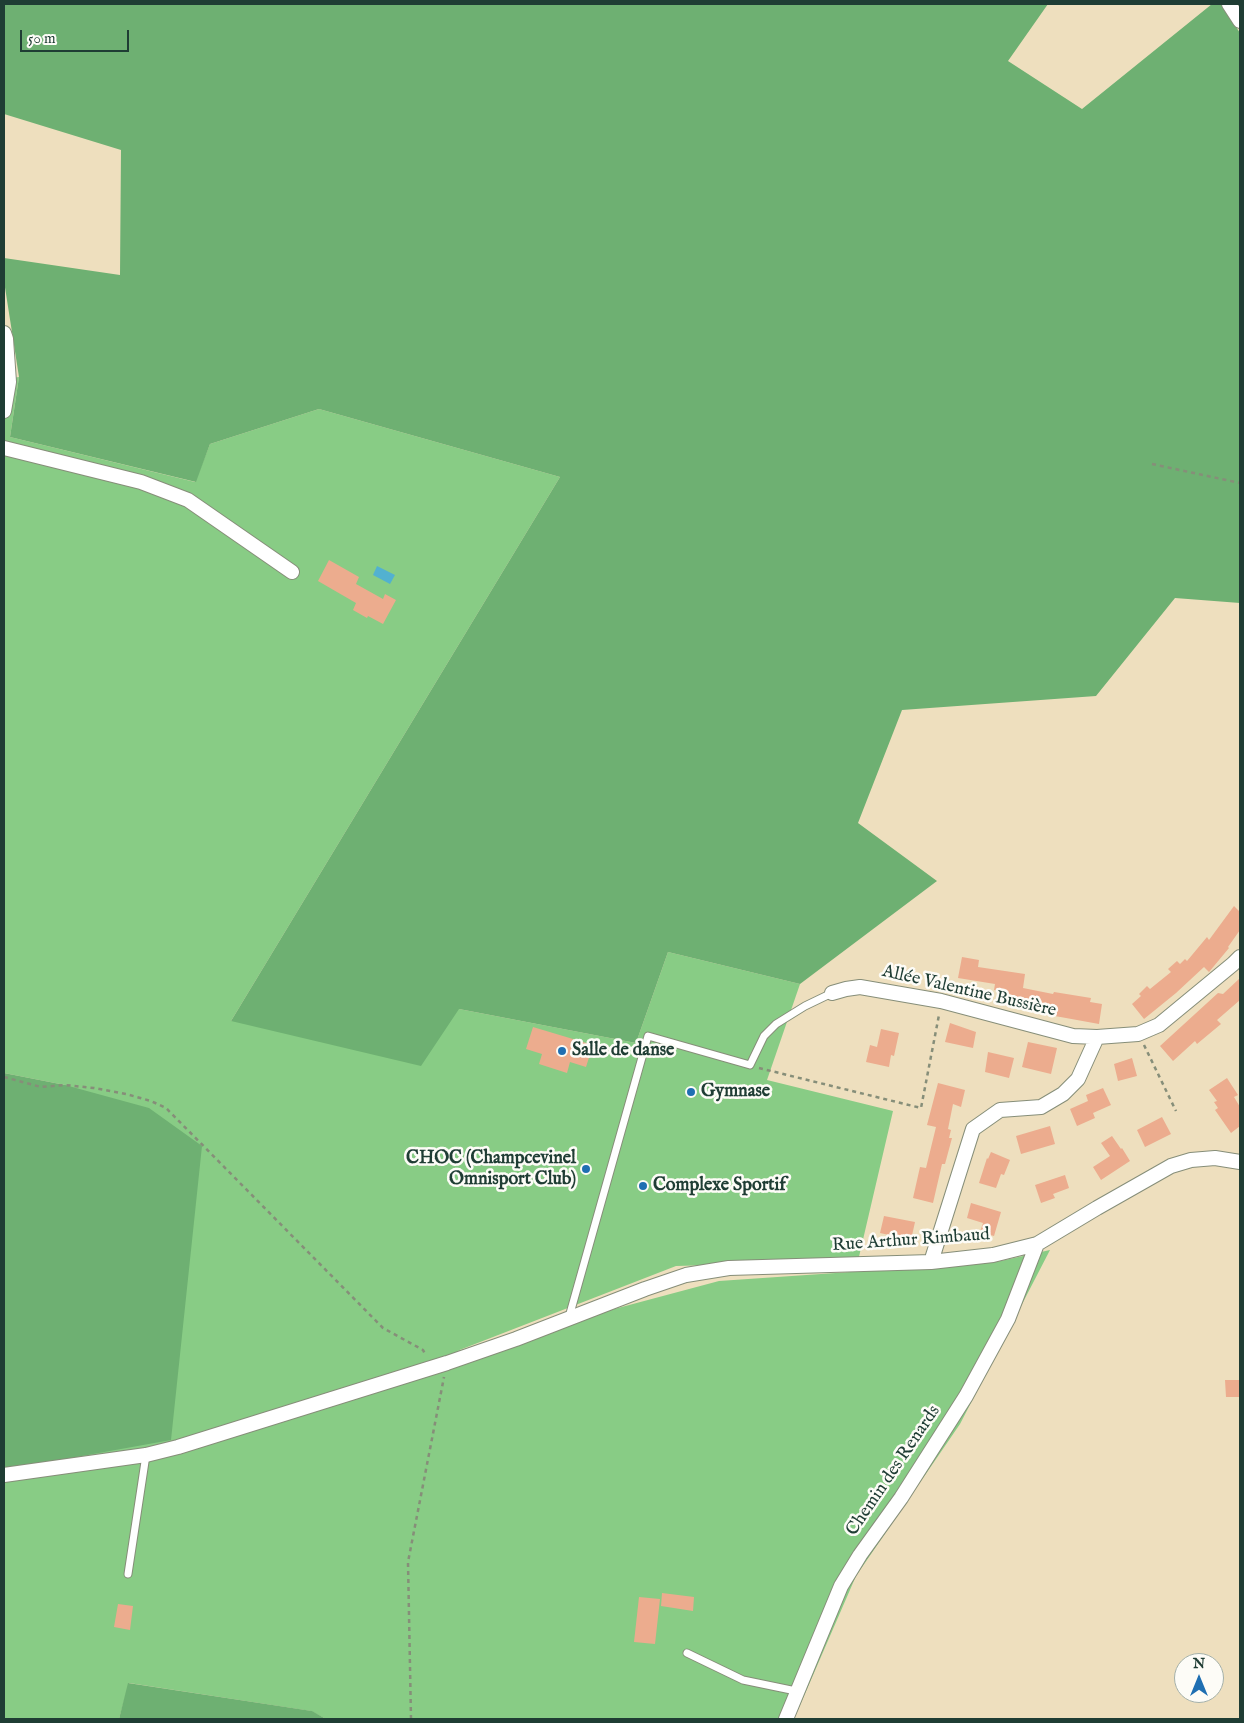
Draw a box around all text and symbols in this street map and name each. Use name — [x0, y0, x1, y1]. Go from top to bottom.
scale bar — [22, 20, 131, 52]
text: 50 m — [28, 29, 56, 48]
street label: Allée Valentine Bussière — [880, 961, 1058, 1023]
place label: Salle de danse — [572, 1040, 674, 1062]
marker: Salle de danse — [556, 1045, 568, 1057]
place label: Gymnase — [701, 1081, 770, 1103]
marker: Gymnase — [685, 1086, 697, 1098]
place label: CHOC (Champcevinel Omnisport Club) — [406, 1148, 576, 1190]
marker: CHOC (Champcevinel Omnisport Club) — [580, 1163, 592, 1175]
place label: Complexe Sportif — [653, 1175, 786, 1197]
marker: Complexe Sportif — [637, 1180, 649, 1192]
street label: Rue Arthur Rimbaud — [831, 1225, 991, 1257]
street label: Chemin des Renards — [842, 1402, 946, 1540]
north arrow — [1174, 1653, 1224, 1703]
text: N — [1193, 1655, 1205, 1673]

